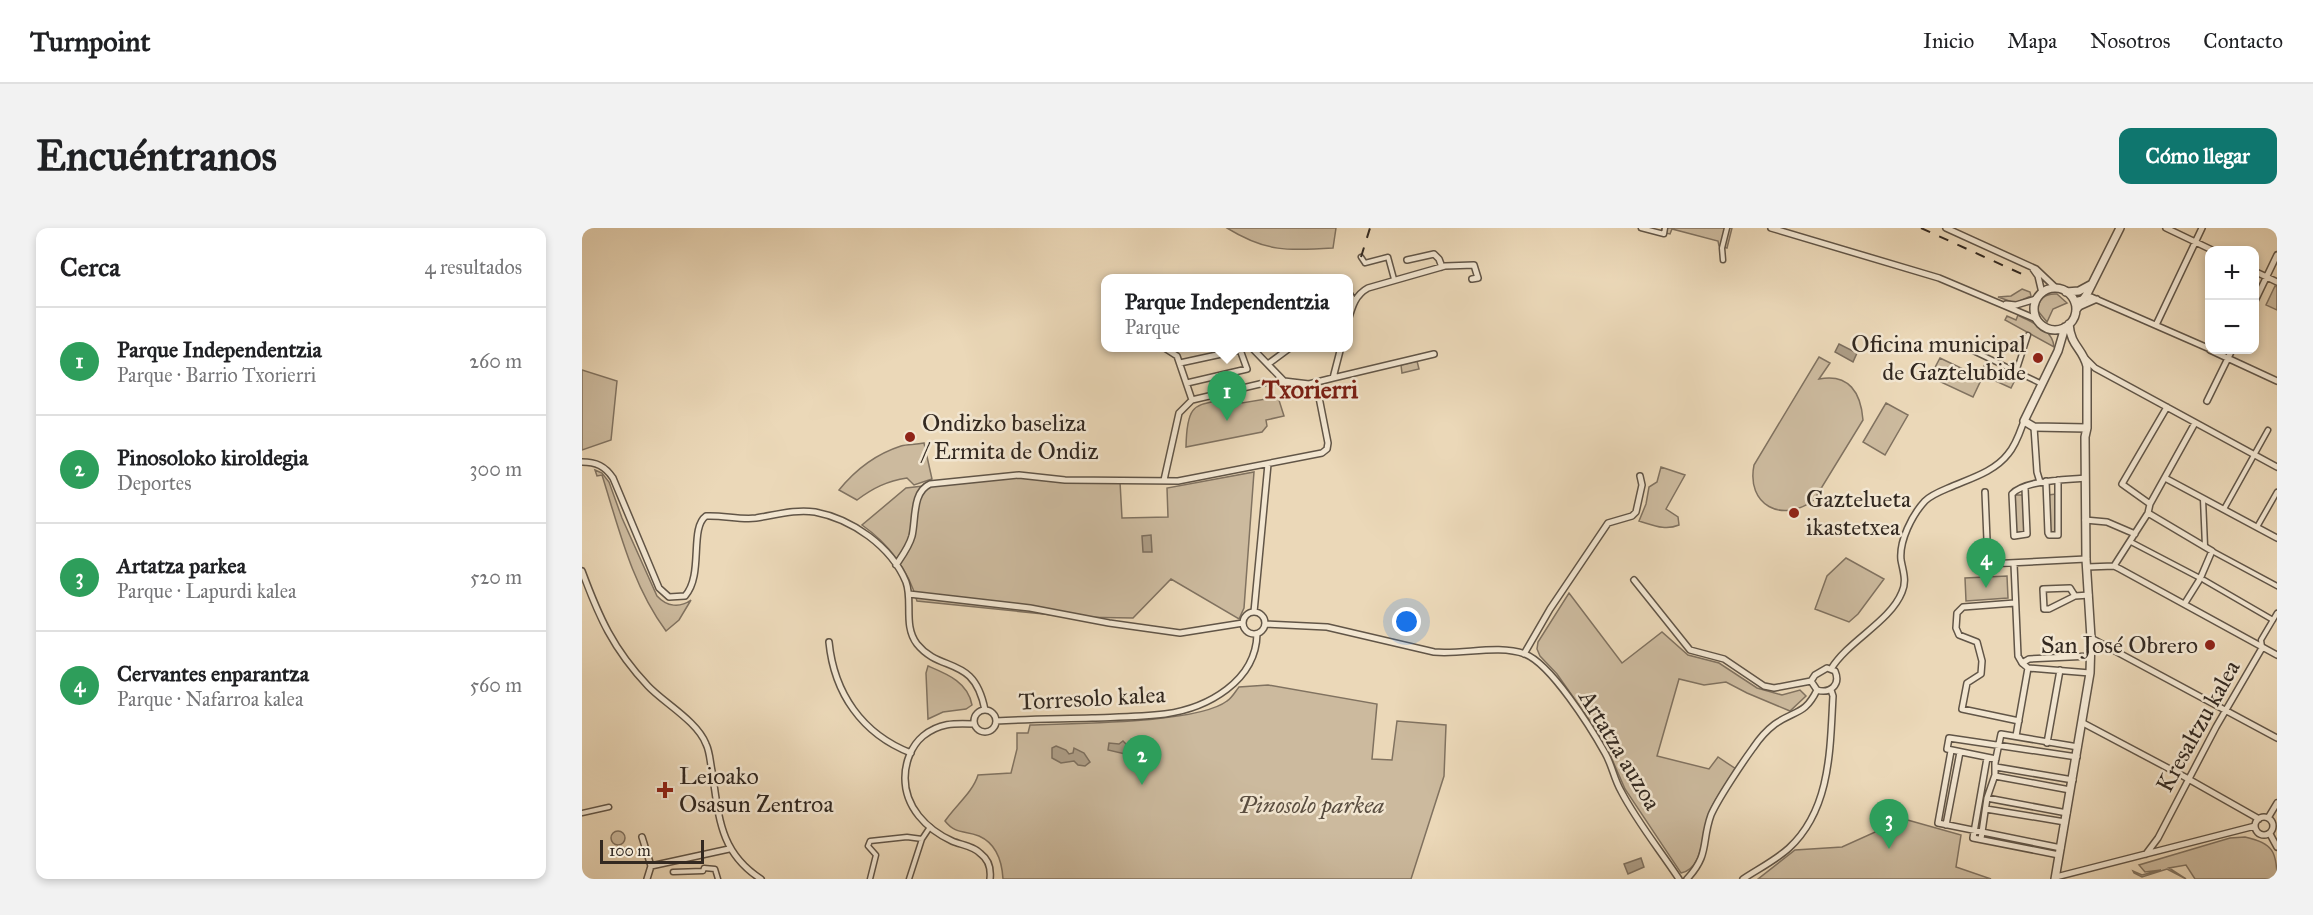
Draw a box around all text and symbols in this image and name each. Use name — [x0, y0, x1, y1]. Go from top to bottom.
text: Turnpoint — [30, 24, 150, 59]
text: Inicio — [1923, 28, 1974, 54]
text: Mapa — [2007, 28, 2057, 54]
text: Nosotros — [2090, 28, 2170, 54]
text: Contacto — [2203, 28, 2283, 54]
button: Cómo llegar — [2119, 128, 2277, 184]
text: Encuéntranos — [36, 130, 277, 182]
map controls — [2205, 246, 2259, 354]
button: + — [2205, 246, 2259, 300]
text: Cerca — [60, 251, 120, 283]
text: 4 resultados — [424, 255, 522, 279]
popup — [1101, 274, 1353, 352]
text: Parque Independentzia — [1125, 288, 1329, 315]
button: − — [2205, 300, 2259, 354]
text: Parque — [1125, 315, 1180, 339]
place label: Oficina municipal de Gaztelubide — [1851, 329, 2027, 387]
text: Parque Independentzia — [117, 336, 322, 363]
text: 1 — [76, 349, 83, 373]
text: 260 m — [469, 349, 522, 373]
marker: Oficina municipal de Gaztelubide — [2031, 351, 2045, 365]
text: Parque · Barrio Txorierri — [117, 363, 316, 387]
pin: 1 — [1208, 372, 1246, 421]
district label: Txorierri — [1261, 373, 1359, 405]
place label: Ondizko baseliza / Ermita de Ondiz — [920, 408, 1099, 466]
marker: Ondizko baseliza / Ermita de Ondiz — [903, 430, 917, 444]
text: Pinosoloko kiroldegia — [117, 444, 308, 471]
text: 2 — [75, 457, 84, 481]
text: 300 m — [470, 457, 522, 481]
text: Deportes — [117, 471, 192, 495]
place label: Gaztelueta ikastetxea — [1806, 484, 1912, 542]
marker: Gaztelueta ikastetxea — [1787, 506, 1801, 520]
pin: 4 — [1966, 538, 2006, 588]
text: Artatza parkea — [117, 552, 246, 579]
text: 3 — [76, 565, 84, 589]
text: 520 m — [470, 565, 522, 589]
text: Parque · Lapurdi kalea — [117, 579, 296, 603]
your location — [1392, 607, 1421, 636]
place label: San José Obrero — [2041, 630, 2198, 660]
marker: San José Obrero — [2203, 638, 2217, 652]
street label: Kresaltzu kalea — [2149, 654, 2247, 797]
text: Cervantes enparantza — [117, 660, 309, 687]
text: 4 — [74, 673, 85, 697]
text: 560 m — [470, 673, 522, 697]
street label: Torresolo kalea — [1018, 679, 1167, 717]
street label: Artatza auzoa — [1572, 683, 1668, 816]
text: Parque · Nafarroa kalea — [117, 687, 303, 711]
pin: 2 — [1122, 736, 1162, 785]
place label: Leioako Osasun Zentroa — [679, 761, 834, 819]
marker: Leioako Osasun Zentroa — [656, 781, 674, 799]
park label: Pinosolo parkea — [1237, 790, 1385, 820]
pin: 3 — [1870, 800, 1908, 849]
scale bar — [600, 837, 704, 864]
text: 100 m — [609, 841, 651, 860]

